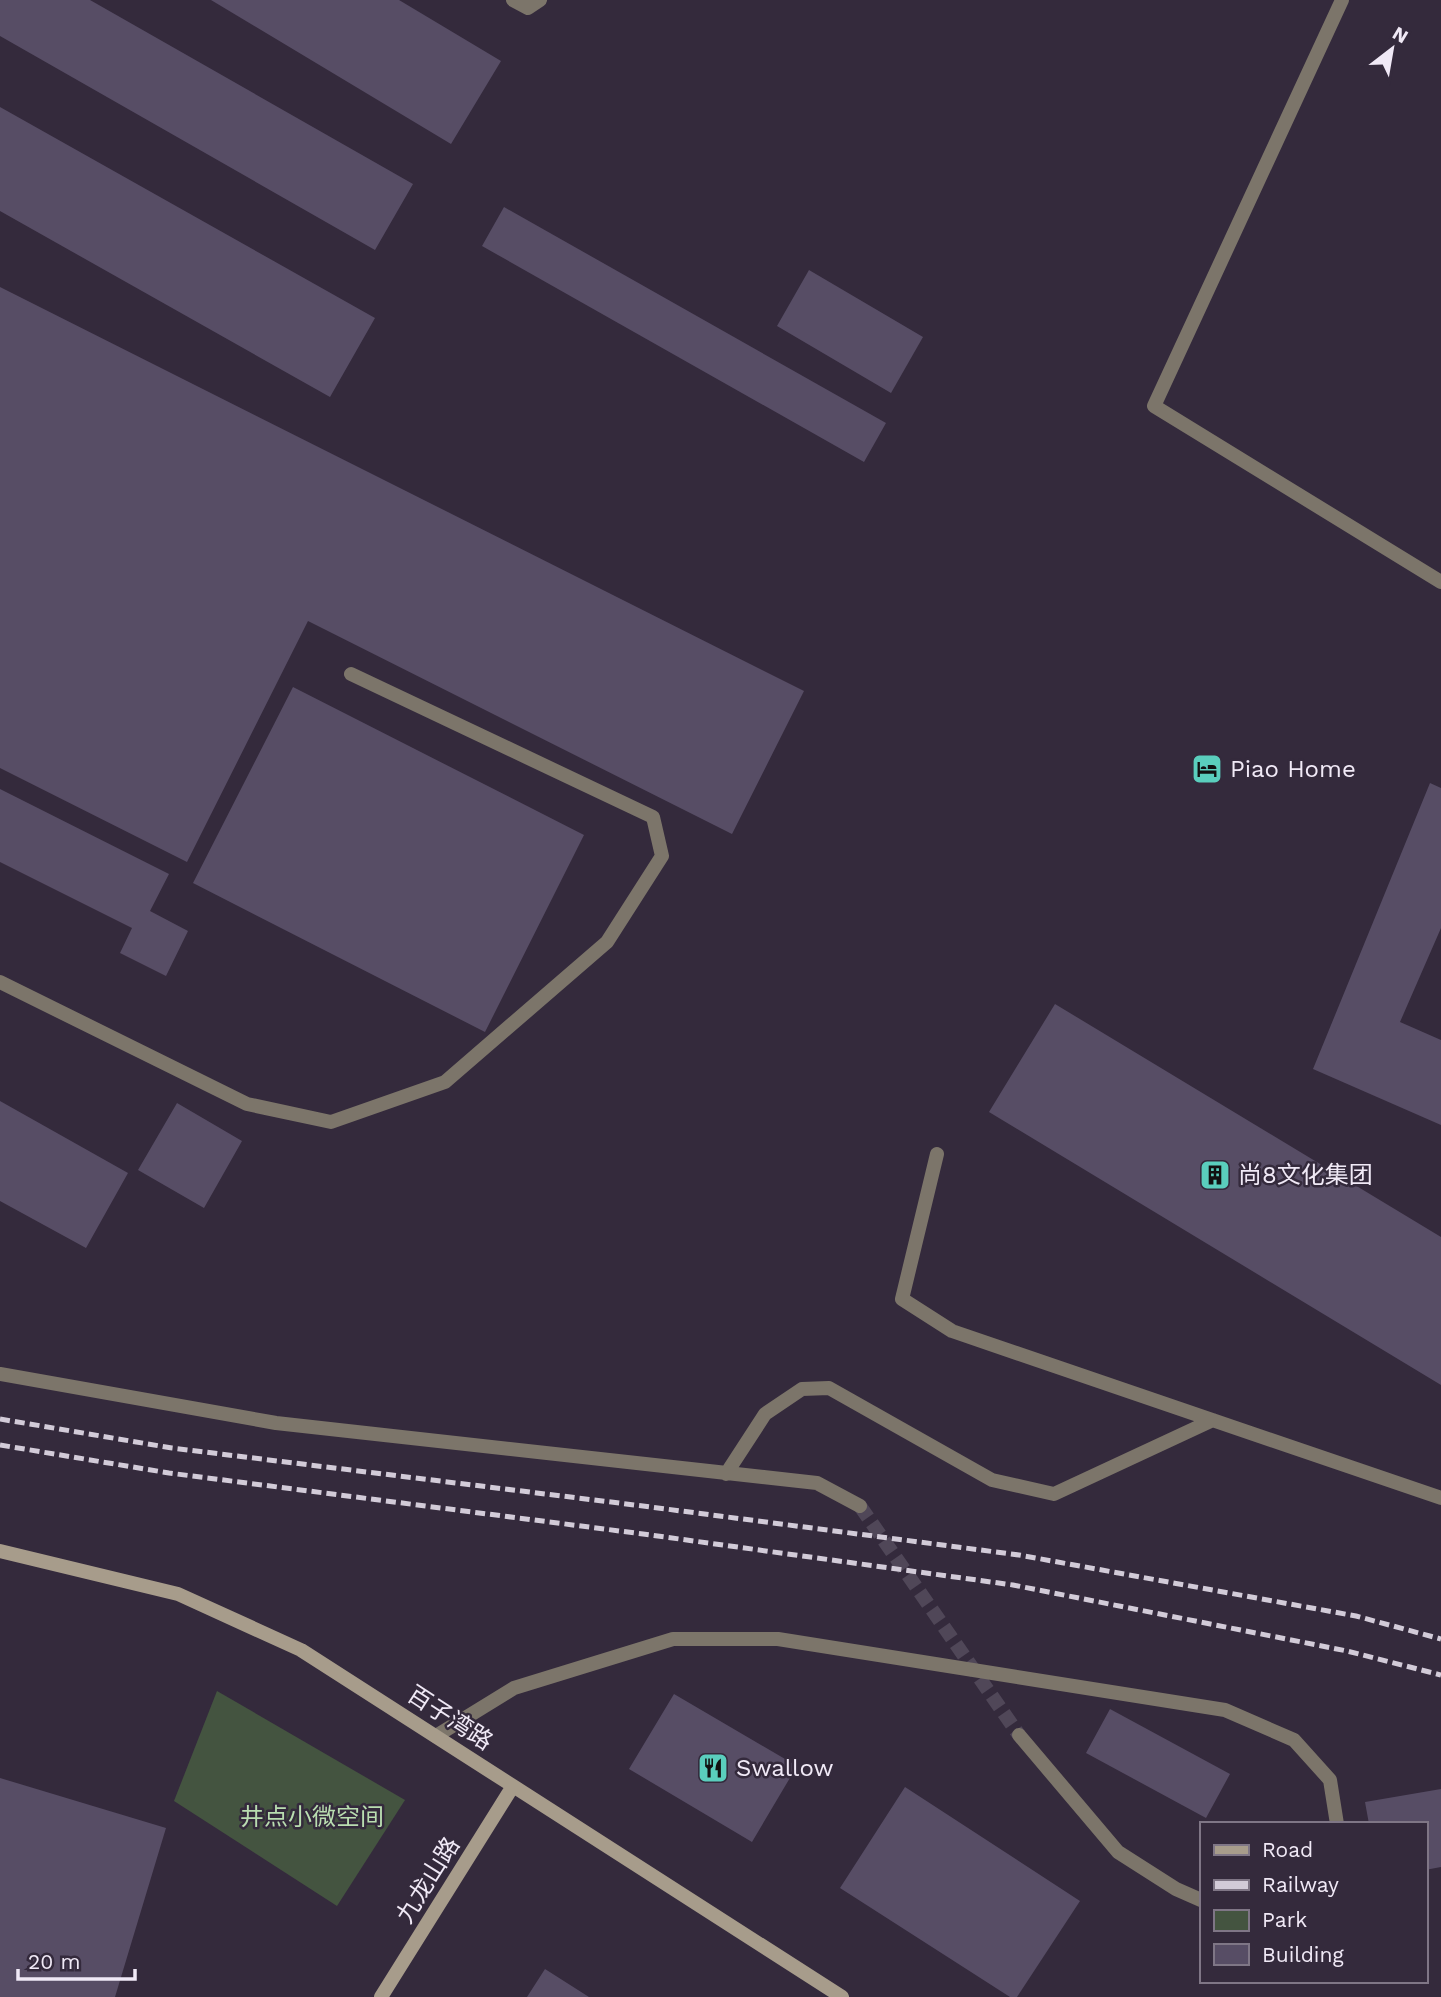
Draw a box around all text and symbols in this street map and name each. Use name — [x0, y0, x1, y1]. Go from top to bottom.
north arrow — [1357, 14, 1427, 84]
text: N — [1389, 21, 1412, 48]
hotel icon: Piao Home — [1190, 752, 1224, 786]
place label: Piao Home — [1230, 755, 1356, 783]
building icon: 尚8文化集团 — [1198, 1158, 1232, 1192]
place label: 尚8文化集团 — [1238, 1161, 1373, 1189]
street label: 百子湾路 — [402, 1680, 498, 1756]
restaurant icon: Swallow — [696, 1751, 730, 1785]
place label: Swallow — [736, 1754, 834, 1782]
park label: 井点小微空间 — [240, 1803, 384, 1831]
legend — [1200, 1822, 1427, 1983]
street label: 九龙山路 — [391, 1832, 465, 1928]
text: Road — [1262, 1837, 1313, 1862]
text: Railway — [1262, 1872, 1339, 1897]
text: Park — [1262, 1907, 1307, 1932]
scale bar — [18, 1938, 135, 1982]
text: Building — [1262, 1942, 1344, 1967]
text: 20 m — [28, 1949, 80, 1974]

